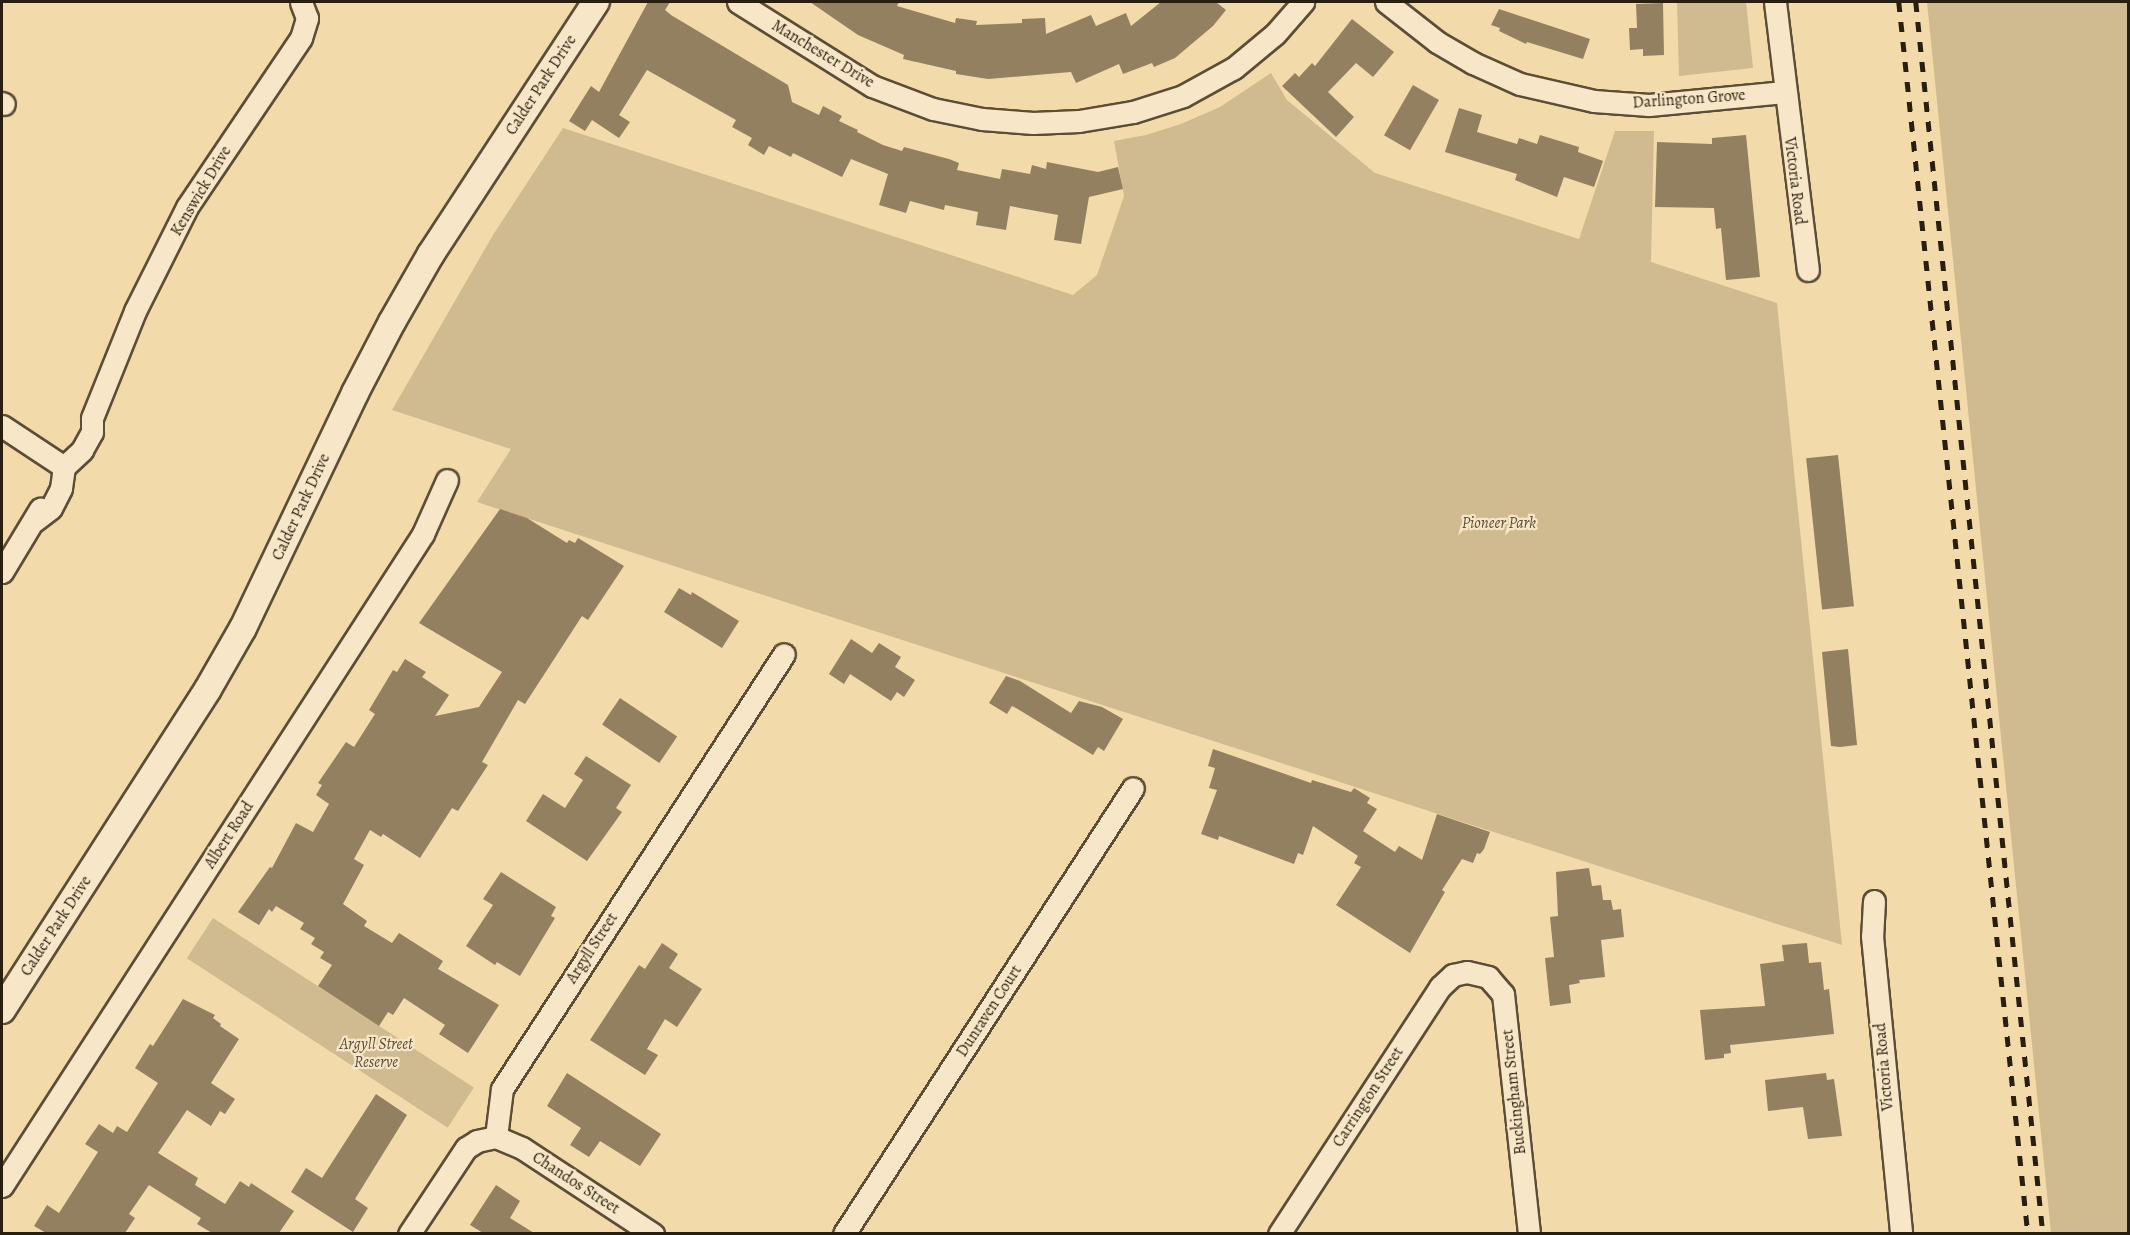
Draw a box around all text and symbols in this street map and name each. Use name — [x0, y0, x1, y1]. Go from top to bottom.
street label: Manchester Drive — [768, 16, 878, 92]
street label: Calder Park Drive — [501, 31, 581, 139]
street label: Darlington Grove — [1632, 85, 1746, 113]
street label: Victoria Road — [1780, 136, 1810, 226]
street label: Kenswick Drive — [167, 143, 235, 239]
street label: Calder Park Drive — [268, 451, 334, 563]
park label: Pioneer Park — [1462, 513, 1536, 533]
street label: Albert Road — [200, 798, 258, 872]
street label: Calder Park Drive — [16, 872, 96, 980]
street label: Argyll Street — [562, 909, 622, 987]
street label: Dunraven Court — [952, 962, 1026, 1060]
street label: Victoria Road — [1871, 1022, 1897, 1112]
street label: Buckingham Street — [1498, 1028, 1530, 1156]
park label: Argyll Street Reserve — [339, 1034, 413, 1072]
street label: Carrington Street — [1328, 1043, 1408, 1151]
street label: Chandos Street — [529, 1148, 623, 1218]

